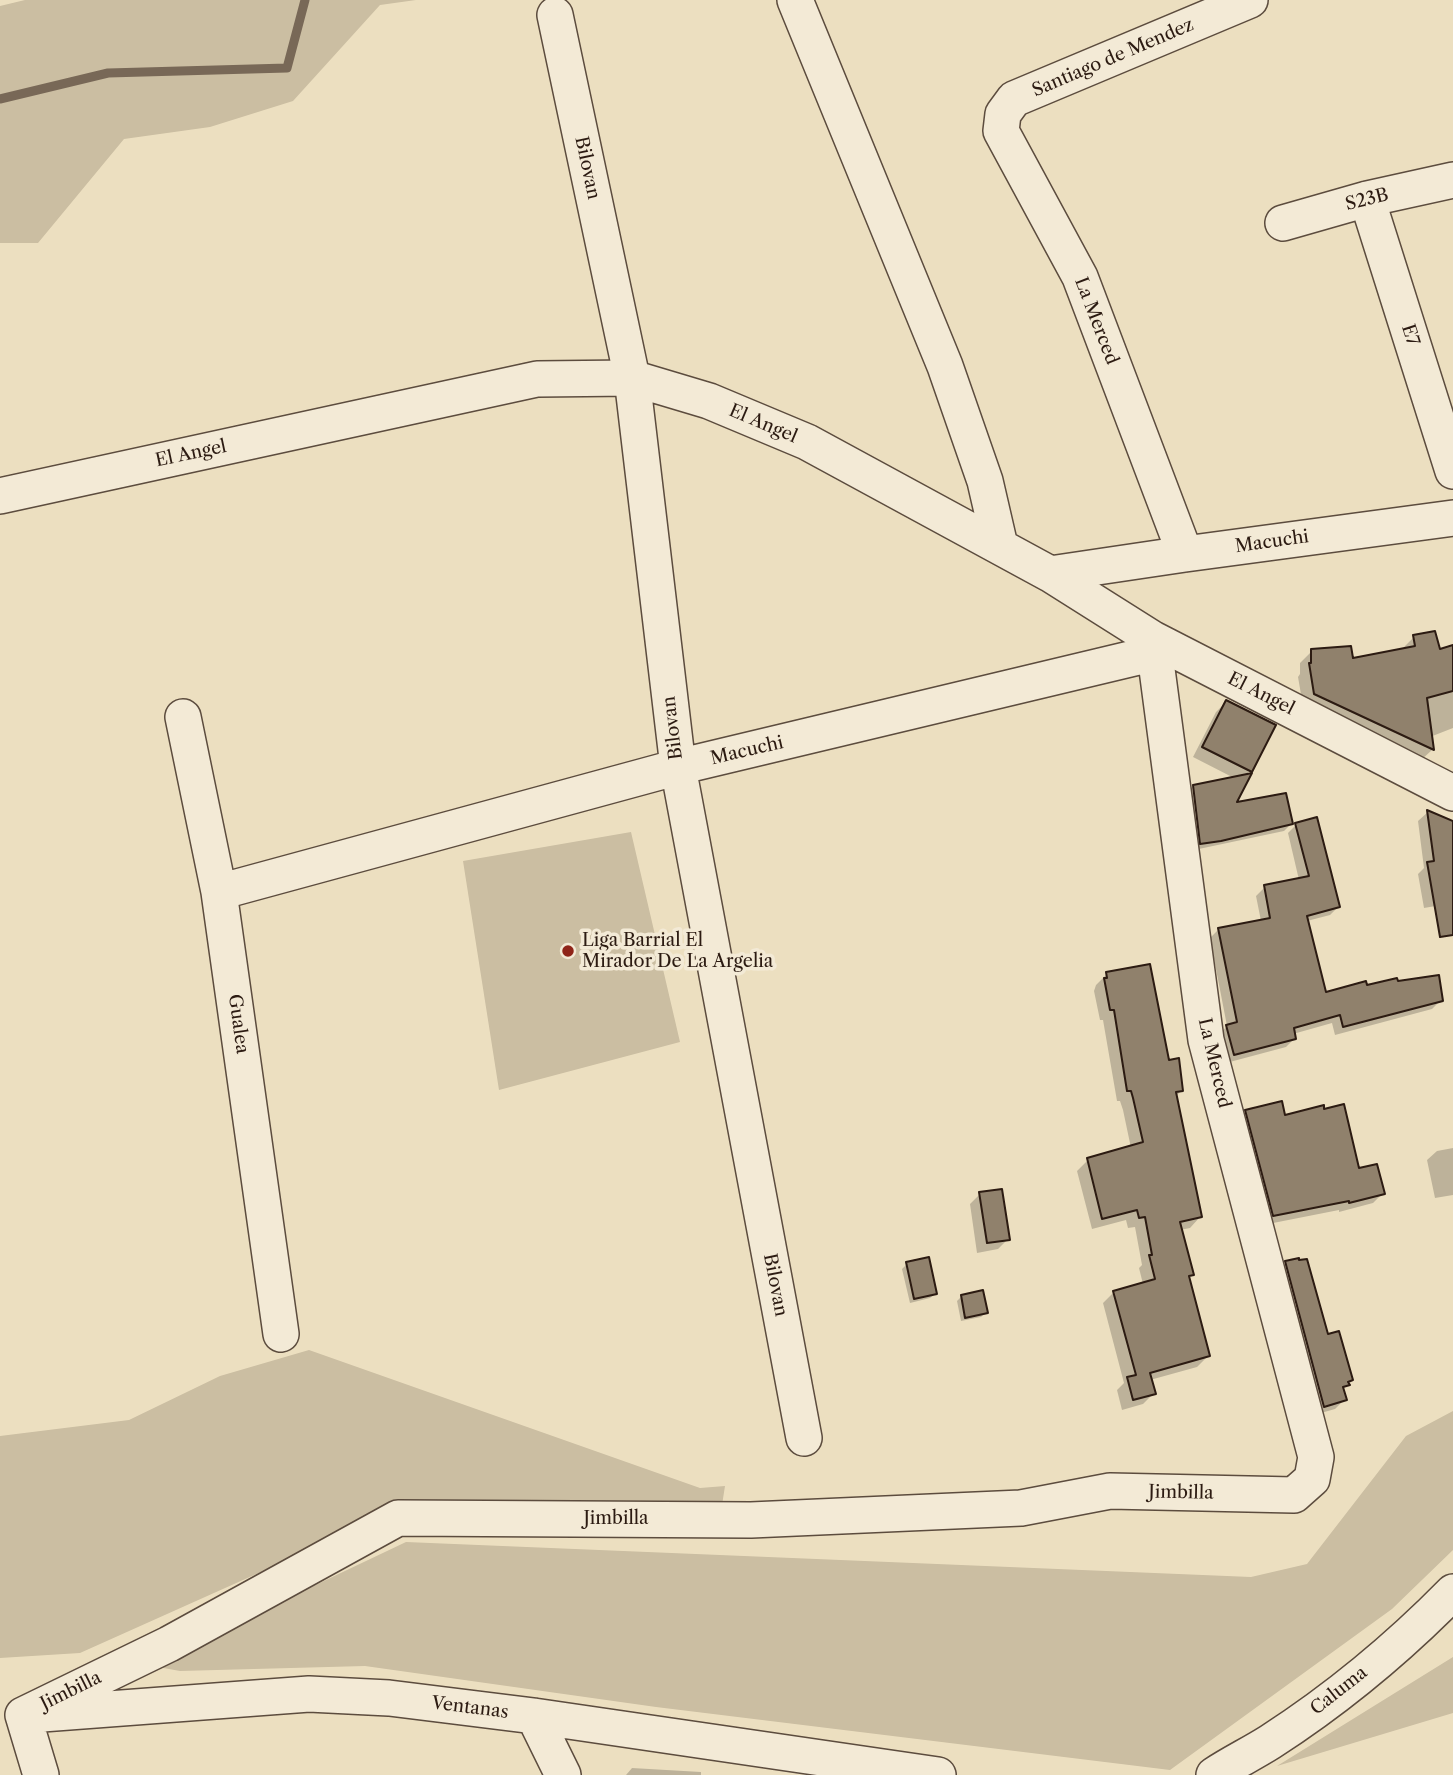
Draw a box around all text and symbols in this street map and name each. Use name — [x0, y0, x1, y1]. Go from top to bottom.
street label: Santiago de Mendez — [1029, 14, 1197, 102]
street label: Bilovan — [570, 135, 604, 201]
street label: S23B — [1343, 184, 1391, 216]
street label: La Merced — [1069, 274, 1123, 368]
street label: E7 — [1396, 322, 1424, 348]
street label: El Angel — [726, 400, 800, 448]
street label: El Angel — [154, 436, 228, 472]
street label: Macuchi — [1234, 526, 1310, 558]
street label: El Angel — [1224, 668, 1298, 720]
street label: Bilovan — [658, 695, 688, 761]
street label: Macuchi — [708, 732, 786, 770]
place label: Liga Barrial El Mirador De La Argelia — [582, 930, 773, 972]
marker: Liga Barrial El Mirador De La Argelia — [560, 943, 576, 959]
street label: Gualea — [223, 993, 253, 1055]
street label: La Merced — [1193, 1016, 1235, 1110]
street label: Bilovan — [758, 1252, 792, 1318]
street label: Jimbilla — [1148, 1482, 1214, 1504]
street label: Jimbilla — [583, 1508, 649, 1530]
street label: Caluma — [1306, 1662, 1372, 1720]
street label: Jimbilla — [37, 1667, 105, 1715]
street label: Ventanas — [430, 1693, 510, 1723]

